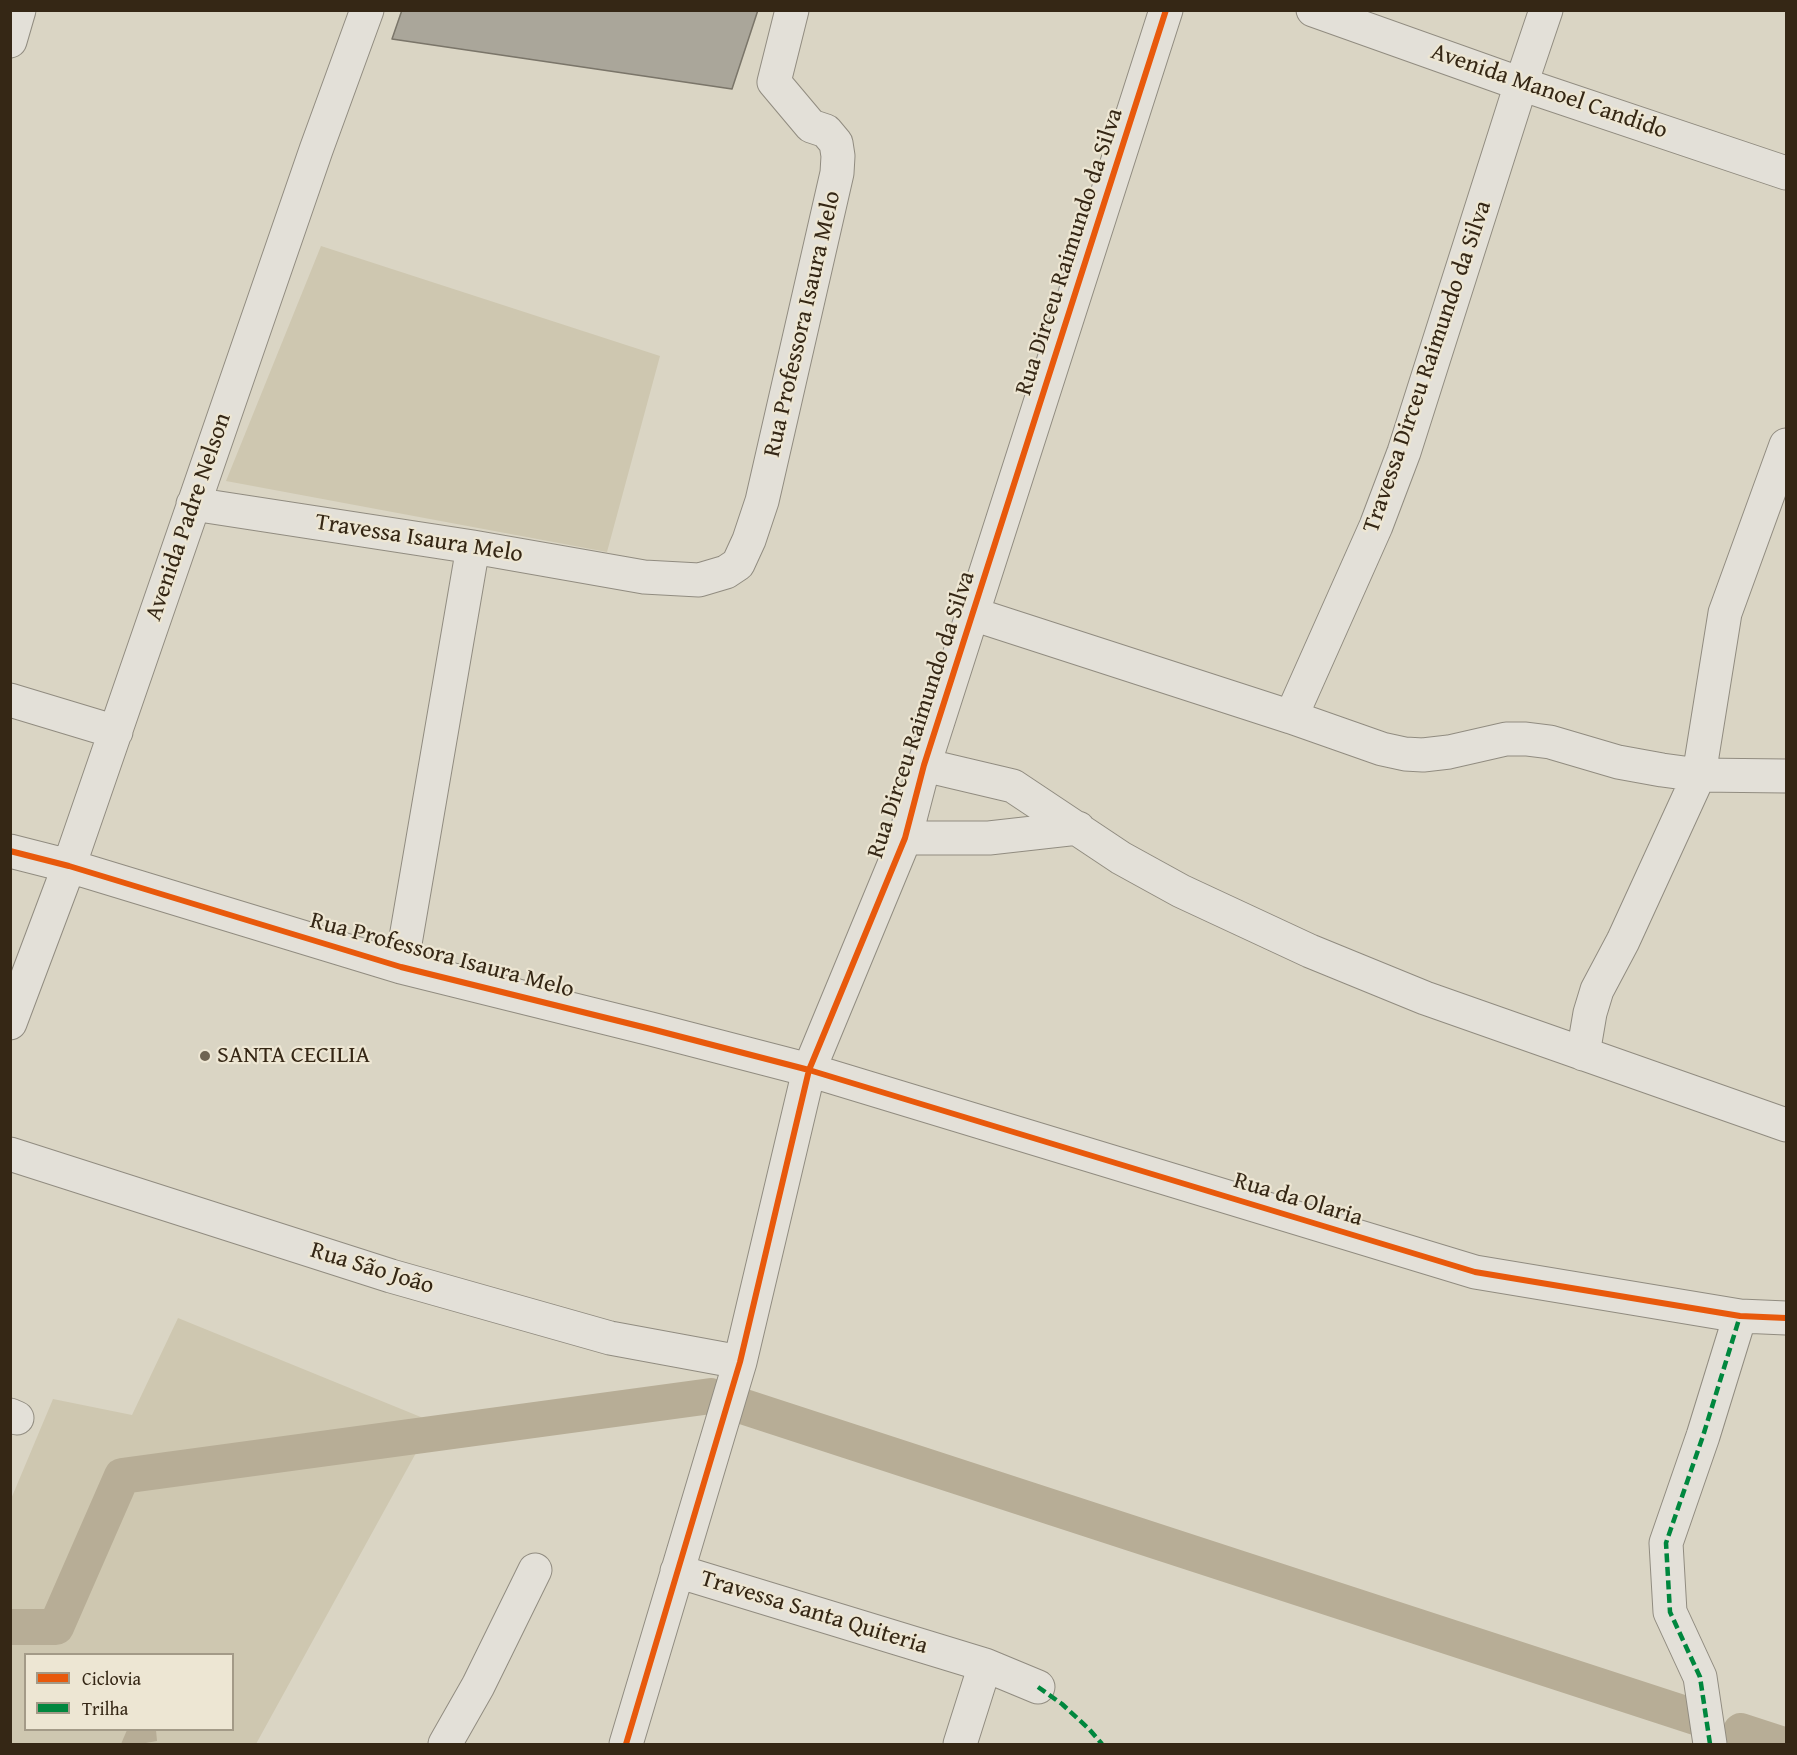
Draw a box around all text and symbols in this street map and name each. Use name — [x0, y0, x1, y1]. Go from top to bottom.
street label: Avenida Manoel Candido — [1427, 38, 1671, 146]
street label: Rua Dirceu Raimundo da Silva — [1010, 105, 1130, 399]
street label: Rua Professora Isaura Melo — [758, 188, 848, 460]
street label: Travessa Dirceu Raimundo da Silva — [1358, 197, 1498, 537]
street label: Avenida Padre Nelson — [140, 409, 238, 625]
street label: Travessa Isaura Melo — [313, 508, 525, 570]
street label: Rua Dirceu Raimundo da Silva — [862, 568, 982, 862]
street label: Rua Professora Isaura Melo — [307, 907, 577, 1005]
place label: SANTA CECILIA — [217, 1042, 370, 1070]
marker: SANTA CECILIA — [198, 1049, 212, 1063]
street label: Rua da Olaria — [1230, 1167, 1366, 1233]
street label: Rua São João — [307, 1237, 437, 1301]
street label: Travessa Santa Quiteria — [697, 1565, 931, 1661]
legend — [24, 1653, 234, 1731]
text: Ciclovia — [82, 1665, 141, 1692]
text: Trilha — [82, 1695, 128, 1722]

